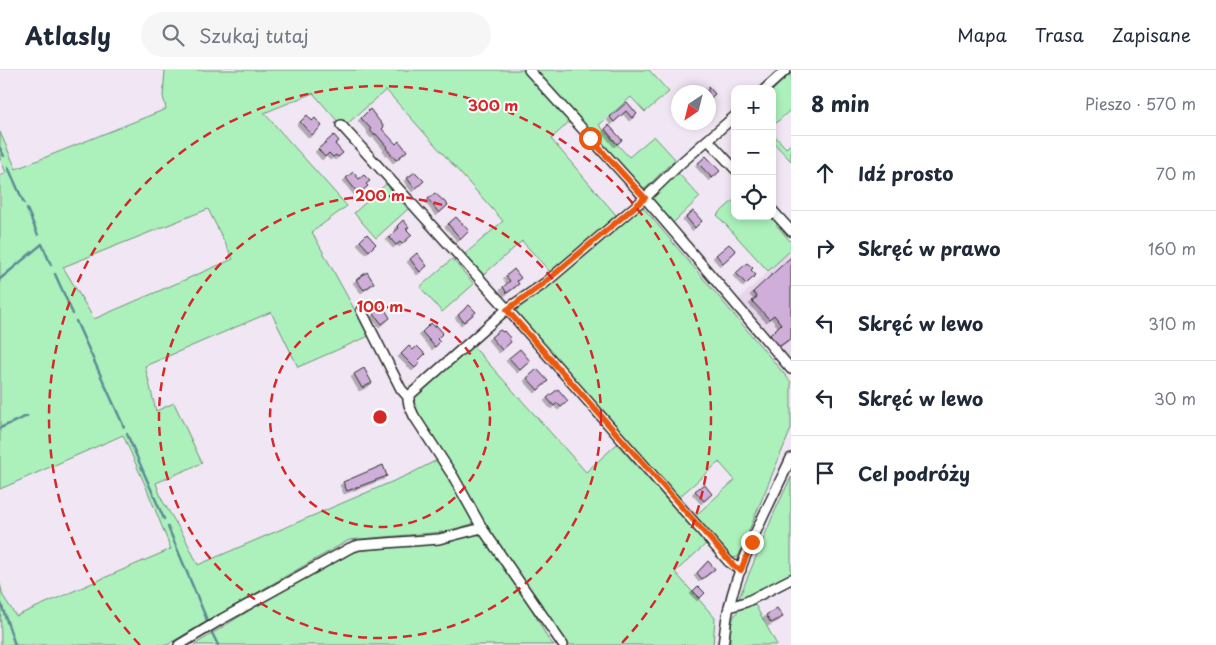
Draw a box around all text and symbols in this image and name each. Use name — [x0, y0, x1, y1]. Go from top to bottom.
search box — [141, 12, 491, 57]
text: Atlasly — [25, 17, 111, 53]
icon: search — [159, 21, 187, 49]
text: Szukaj tutaj — [199, 21, 309, 49]
text: Mapa — [957, 21, 1007, 48]
text: Trasa — [1035, 21, 1084, 48]
text: Zapisane — [1112, 21, 1191, 48]
north arrow — [671, 85, 716, 130]
map controls — [731, 85, 776, 220]
button: + — [731, 85, 776, 130]
text: 8 min — [811, 87, 870, 119]
text: Pieszo · 570 m — [1085, 91, 1196, 115]
text: 300 m — [468, 93, 518, 116]
route start — [579, 127, 602, 150]
button: − — [731, 130, 776, 175]
icon: ahead — [811, 159, 839, 187]
text: Idź prosto — [858, 159, 954, 187]
text: 70 m — [1156, 161, 1196, 185]
button: locate — [731, 175, 776, 220]
text: 200 m — [355, 183, 405, 206]
icon: right — [811, 234, 839, 262]
text: Skręć w prawo — [858, 234, 1001, 262]
text: 160 m — [1148, 236, 1196, 260]
text: 100 m — [357, 294, 403, 317]
icon: left — [811, 309, 839, 337]
text: Skręć w lewo — [858, 309, 983, 337]
text: 310 m — [1148, 311, 1196, 335]
icon: left — [811, 384, 839, 412]
text: Skręć w lewo — [858, 384, 983, 412]
text: 30 m — [1154, 386, 1196, 410]
centre of rings — [371, 408, 389, 426]
icon: arrive — [811, 459, 839, 487]
text: Cel podróży — [858, 459, 970, 487]
route end — [741, 531, 764, 554]

